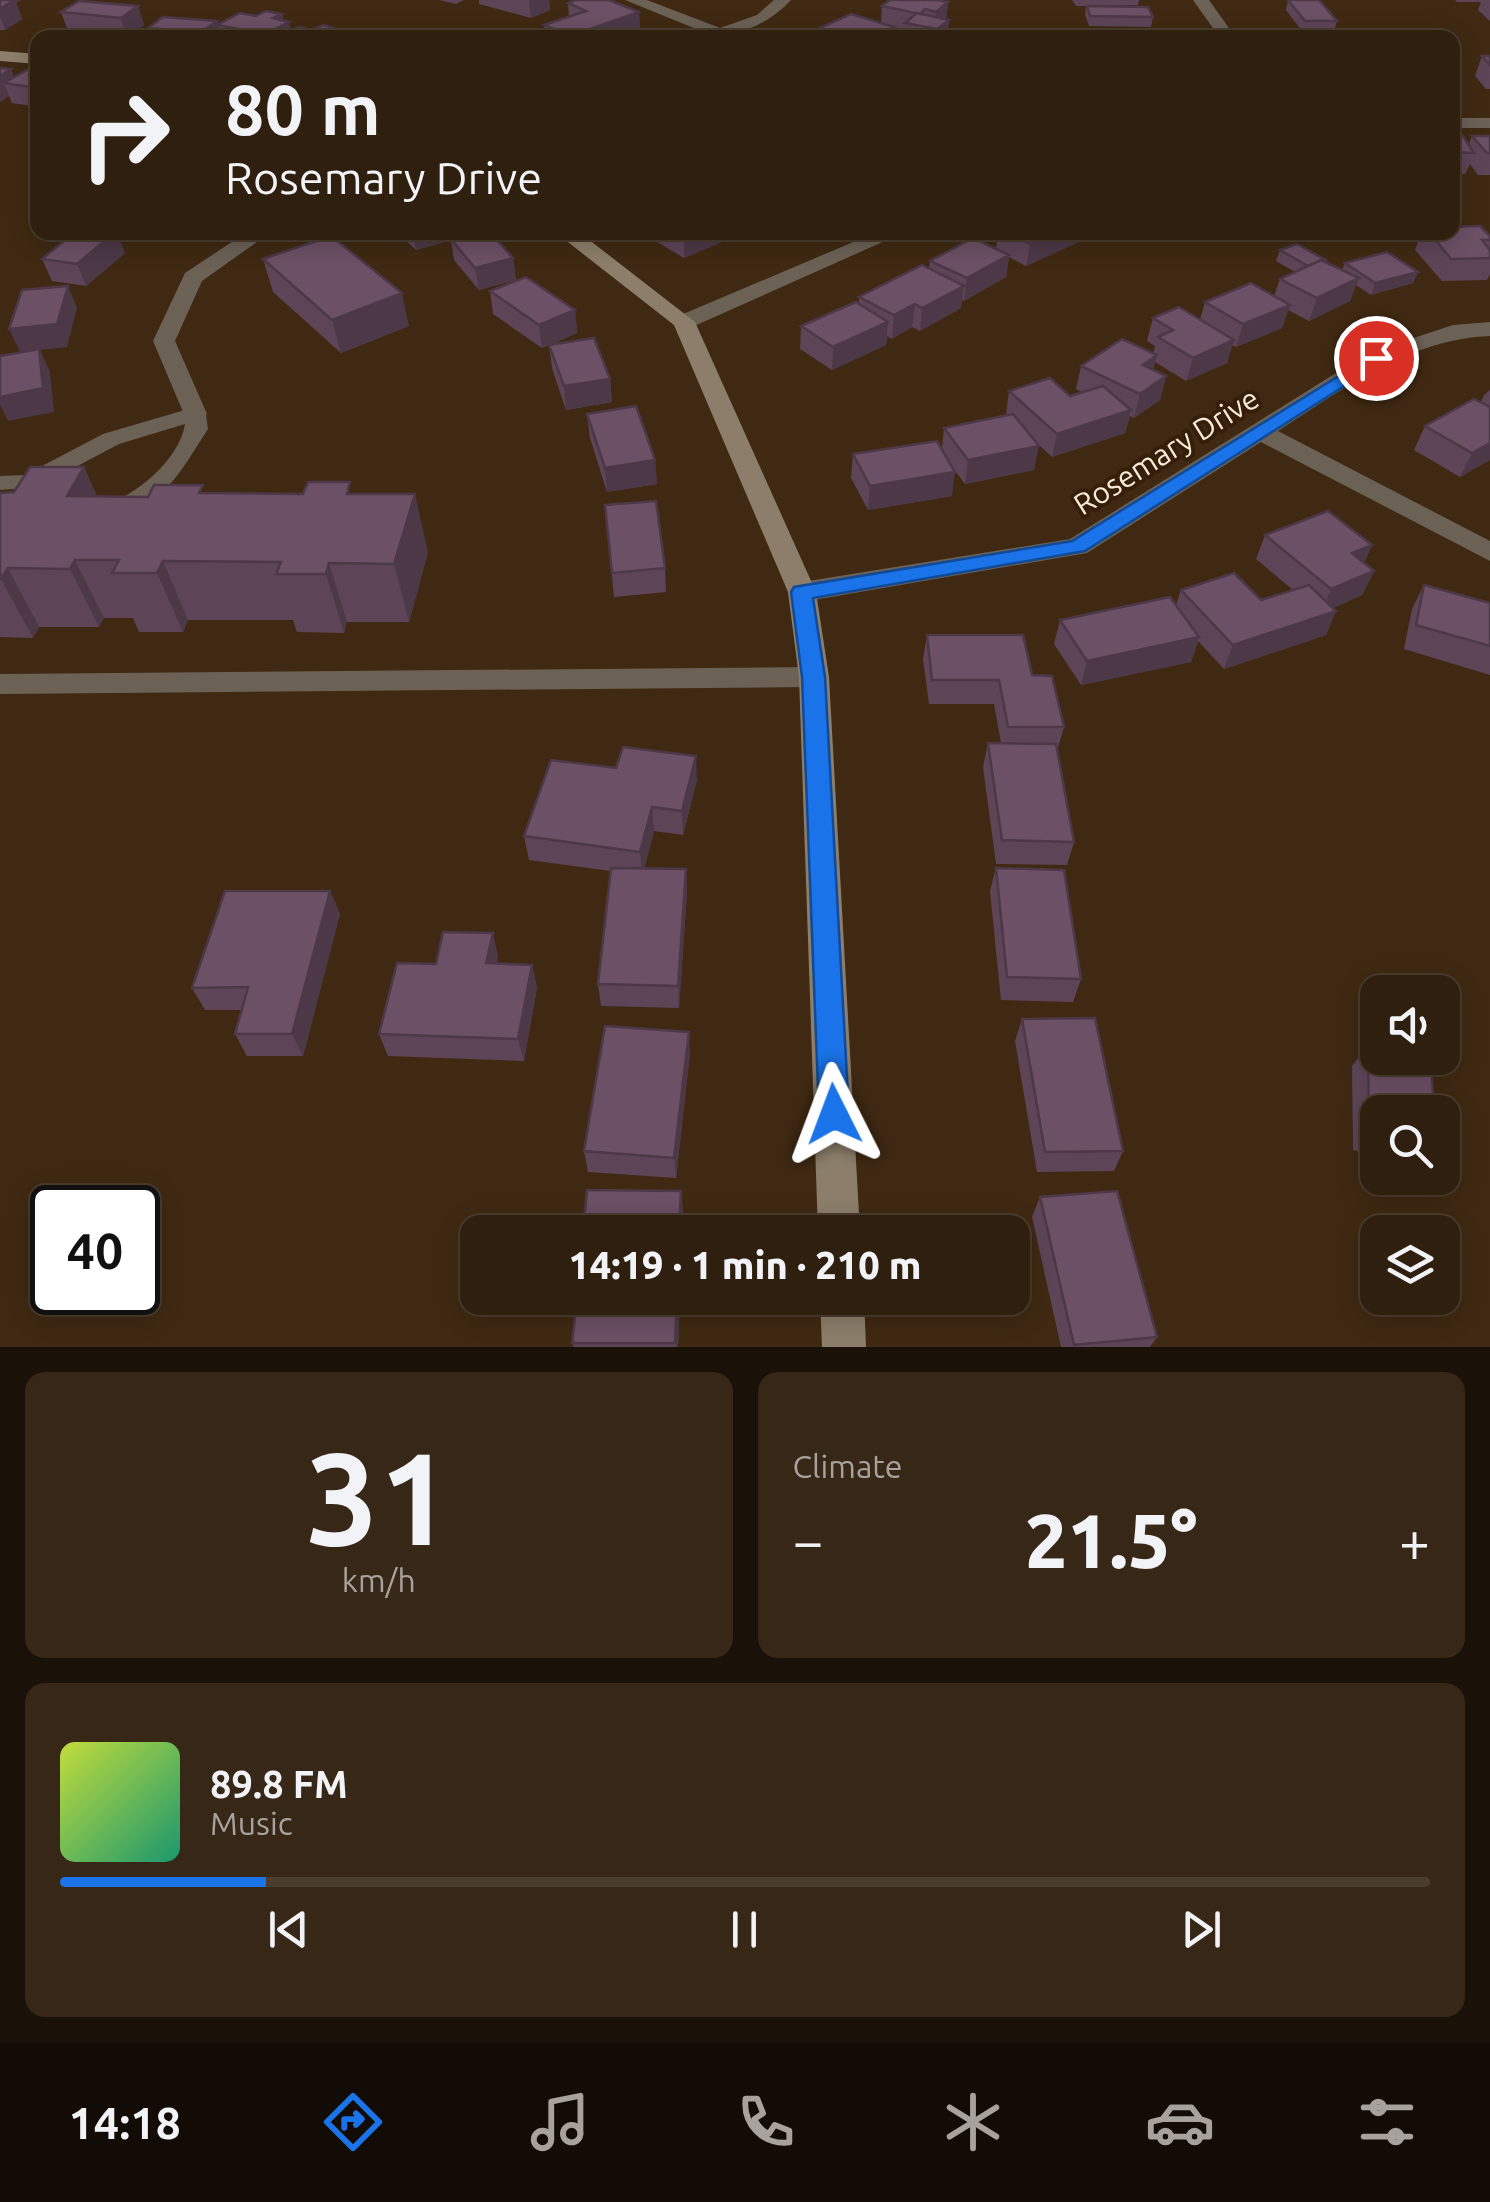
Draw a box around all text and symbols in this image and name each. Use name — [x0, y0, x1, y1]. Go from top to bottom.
icon: right — [60, 70, 190, 200]
text: 80 m — [225, 70, 381, 148]
text: Rosemary Drive — [225, 152, 542, 203]
pin — [1334, 316, 1419, 401]
icon: arrive — [1349, 331, 1404, 386]
street label: Rosemary Drive — [1067, 381, 1265, 521]
map controls — [1360, 975, 1460, 1315]
button: sound — [1360, 975, 1460, 1075]
position arrow — [782, 1062, 886, 1166]
button: search — [1360, 1095, 1460, 1195]
speed limit sign: 40 — [30, 1185, 160, 1315]
button: layers — [1360, 1215, 1460, 1315]
text: 14:19 · 1 min · 210 m — [568, 1244, 922, 1286]
text: 31 — [305, 1424, 452, 1570]
text: Climate — [793, 1448, 903, 1484]
text: 21.5° — [1025, 1498, 1198, 1582]
text: − — [793, 1510, 824, 1571]
text: + — [1399, 1510, 1430, 1571]
text: km/h — [342, 1562, 416, 1598]
text: 89.8 FM — [210, 1763, 348, 1805]
text: Music — [210, 1805, 293, 1841]
icon: previous — [261, 1902, 316, 1957]
icon: pause — [717, 1902, 772, 1957]
icon: next — [1174, 1902, 1229, 1957]
icon: directions — [318, 2087, 388, 2157]
icon: music — [525, 2087, 595, 2157]
icon: phone — [731, 2087, 801, 2157]
icon: climate — [938, 2087, 1008, 2157]
icon: car — [1145, 2087, 1215, 2157]
icon: filters — [1352, 2087, 1422, 2157]
text: 14:18 — [68, 2097, 181, 2148]

